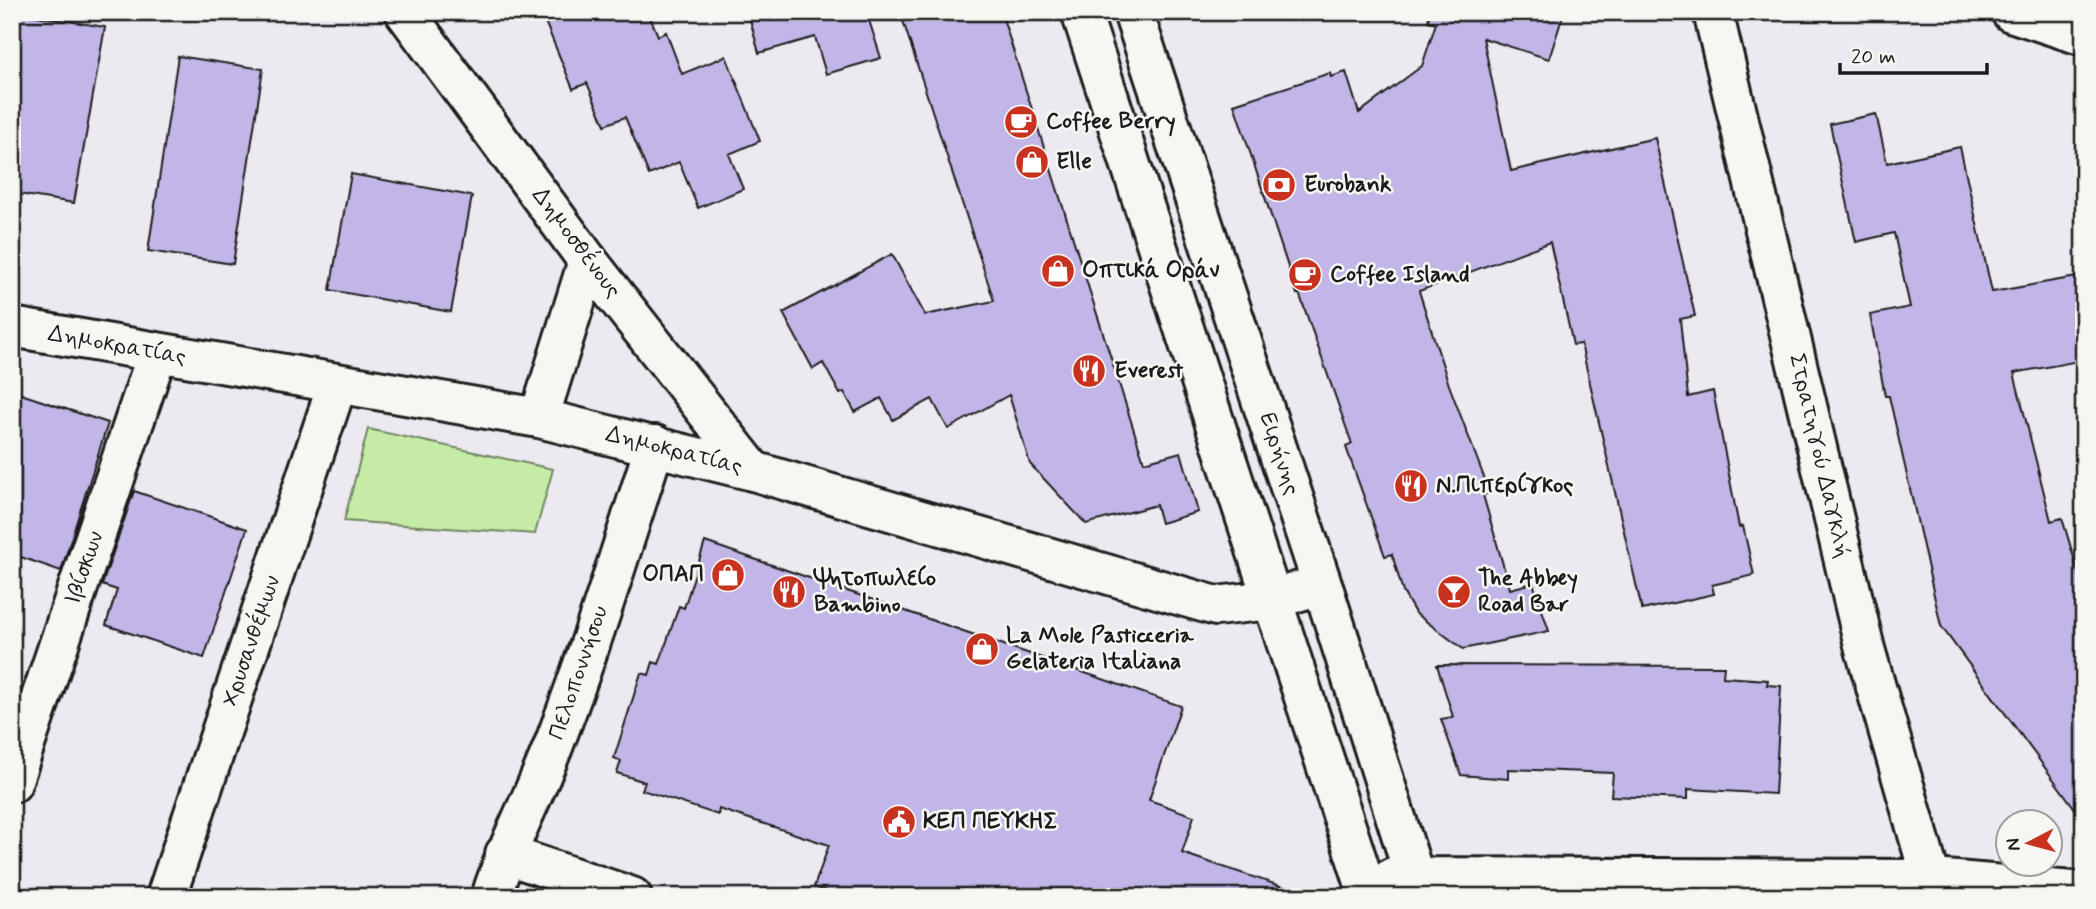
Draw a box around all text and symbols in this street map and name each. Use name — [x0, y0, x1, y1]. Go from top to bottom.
scale bar — [1840, 32, 1988, 76]
text: 20 m — [1851, 43, 1896, 71]
cafe icon: Coffee Berry — [1002, 103, 1040, 141]
place label: Coffee Berry — [1046, 107, 1176, 137]
shop icon: Elle — [1013, 143, 1051, 181]
place label: Elle — [1056, 147, 1092, 177]
bank icon: Eurobank — [1260, 166, 1298, 204]
place label: Eurobank — [1304, 170, 1392, 200]
street label: Δημοσθένους — [524, 180, 629, 305]
shop icon: Οπτικά Οράν — [1039, 252, 1077, 290]
place label: Οπτικά Οράν — [1082, 256, 1219, 286]
cafe icon: Coffee Island — [1286, 256, 1324, 294]
place label: Coffee Island — [1330, 260, 1470, 290]
street label: Δημοκρατίας — [46, 319, 188, 373]
street label: Στρατηγού Δαγκλή — [1781, 351, 1857, 561]
restaurant icon: Everest — [1070, 352, 1108, 390]
place label: Everest — [1114, 356, 1184, 386]
street label: Ειρήνης — [1252, 409, 1306, 499]
street label: Δημοκρατίας — [603, 420, 745, 482]
restaurant icon: Ν.Πιπερίγκος — [1392, 467, 1430, 505]
place label: Ν.Πιπερίγκος — [1436, 471, 1573, 501]
street label: Ιβίσκων — [58, 527, 112, 609]
shop icon: ΟΠΑΠ — [709, 556, 747, 594]
place label: ΟΠΑΠ — [642, 560, 704, 590]
place label: Ψητοπωλείο Bambino — [812, 564, 936, 620]
place label: The Abbey Road Bar — [1478, 564, 1578, 620]
street label: Χρυσανθέμων — [214, 571, 288, 710]
restaurant icon: Ψητοπωλείο Bambino — [770, 573, 808, 611]
bar icon: The Abbey Road Bar — [1435, 573, 1473, 611]
street label: Πελοποννήσου — [542, 602, 616, 744]
place label: La Mole Pasticceria Gelateria Italiana — [1006, 621, 1195, 677]
shop icon: La Mole Pasticceria Gelateria Italiana — [963, 630, 1001, 668]
public building icon: ΚΕΠ ΠΕΥΚΗΣ — [880, 803, 918, 841]
place label: ΚΕΠ ΠΕΥΚΗΣ — [923, 807, 1058, 837]
north arrow — [1994, 808, 2064, 878]
text: N — [2000, 837, 2027, 852]

